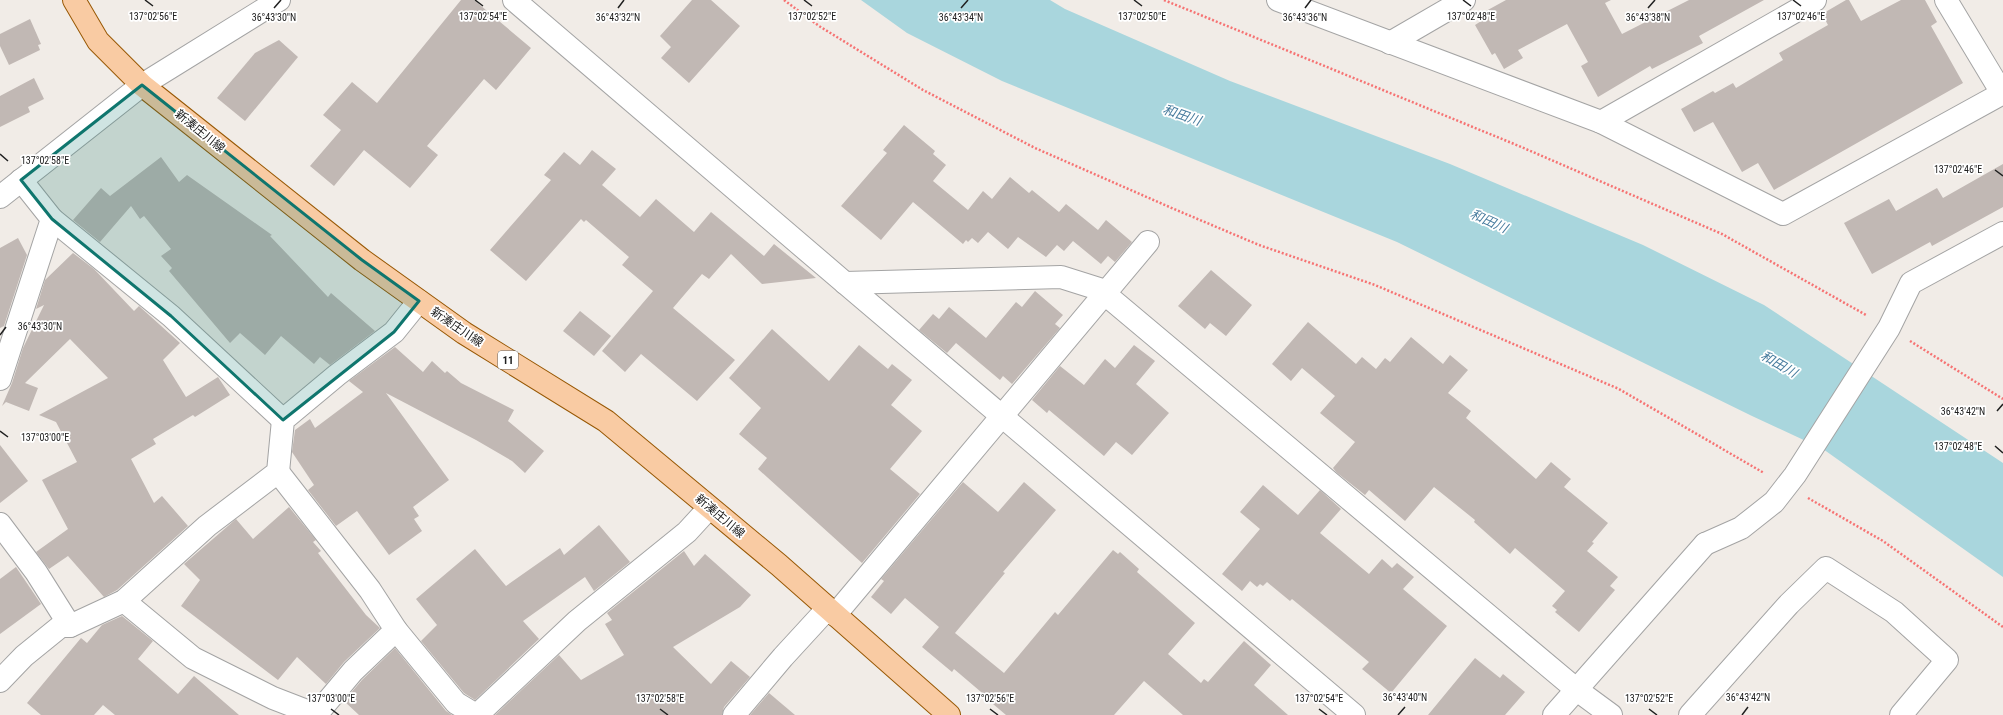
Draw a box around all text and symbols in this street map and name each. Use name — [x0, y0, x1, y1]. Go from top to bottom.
text: 137°02'56"E — [129, 11, 177, 22]
text: 137°02'54"E — [459, 11, 507, 22]
text: 137°02'52"E — [788, 11, 836, 22]
text: 137°02'50"E — [1118, 11, 1166, 22]
text: 137°02'48"E — [1447, 11, 1495, 22]
text: 137°02'46"E — [1777, 11, 1825, 22]
text: 36°43'30"N — [252, 12, 296, 23]
text: 36°43'32"N — [596, 12, 640, 23]
text: 36°43'34"N — [939, 12, 983, 23]
text: 36°43'36"N — [1283, 12, 1327, 23]
text: 36°43'38"N — [1626, 12, 1670, 23]
water label: 和田川 — [1161, 102, 1205, 129]
street label: 新湊庄川線 — [172, 107, 228, 155]
text: 137°02'58"E — [21, 155, 69, 166]
text: 137°02'46"E — [1934, 164, 1982, 175]
water label: 和田川 — [1468, 206, 1512, 237]
street label: 新湊庄川線 — [428, 304, 486, 350]
text: 36°43'30"N — [18, 321, 62, 332]
water label: 和田川 — [1758, 348, 1801, 381]
road number: 11 — [498, 351, 518, 369]
text: 36°43'42"N — [1941, 406, 1985, 417]
text: 137°03'00"E — [21, 432, 69, 443]
text: 137°02'48"E — [1934, 441, 1982, 452]
street label: 新湊庄川線 — [693, 491, 747, 541]
text: 36°43'40"N — [1383, 692, 1427, 703]
text: 36°43'42"N — [1726, 692, 1770, 703]
text: 137°03'00"E — [307, 693, 355, 704]
text: 137°02'58"E — [636, 693, 684, 704]
text: 137°02'56"E — [966, 693, 1014, 704]
text: 137°02'54"E — [1295, 693, 1343, 704]
text: 137°02'52"E — [1625, 693, 1673, 704]

